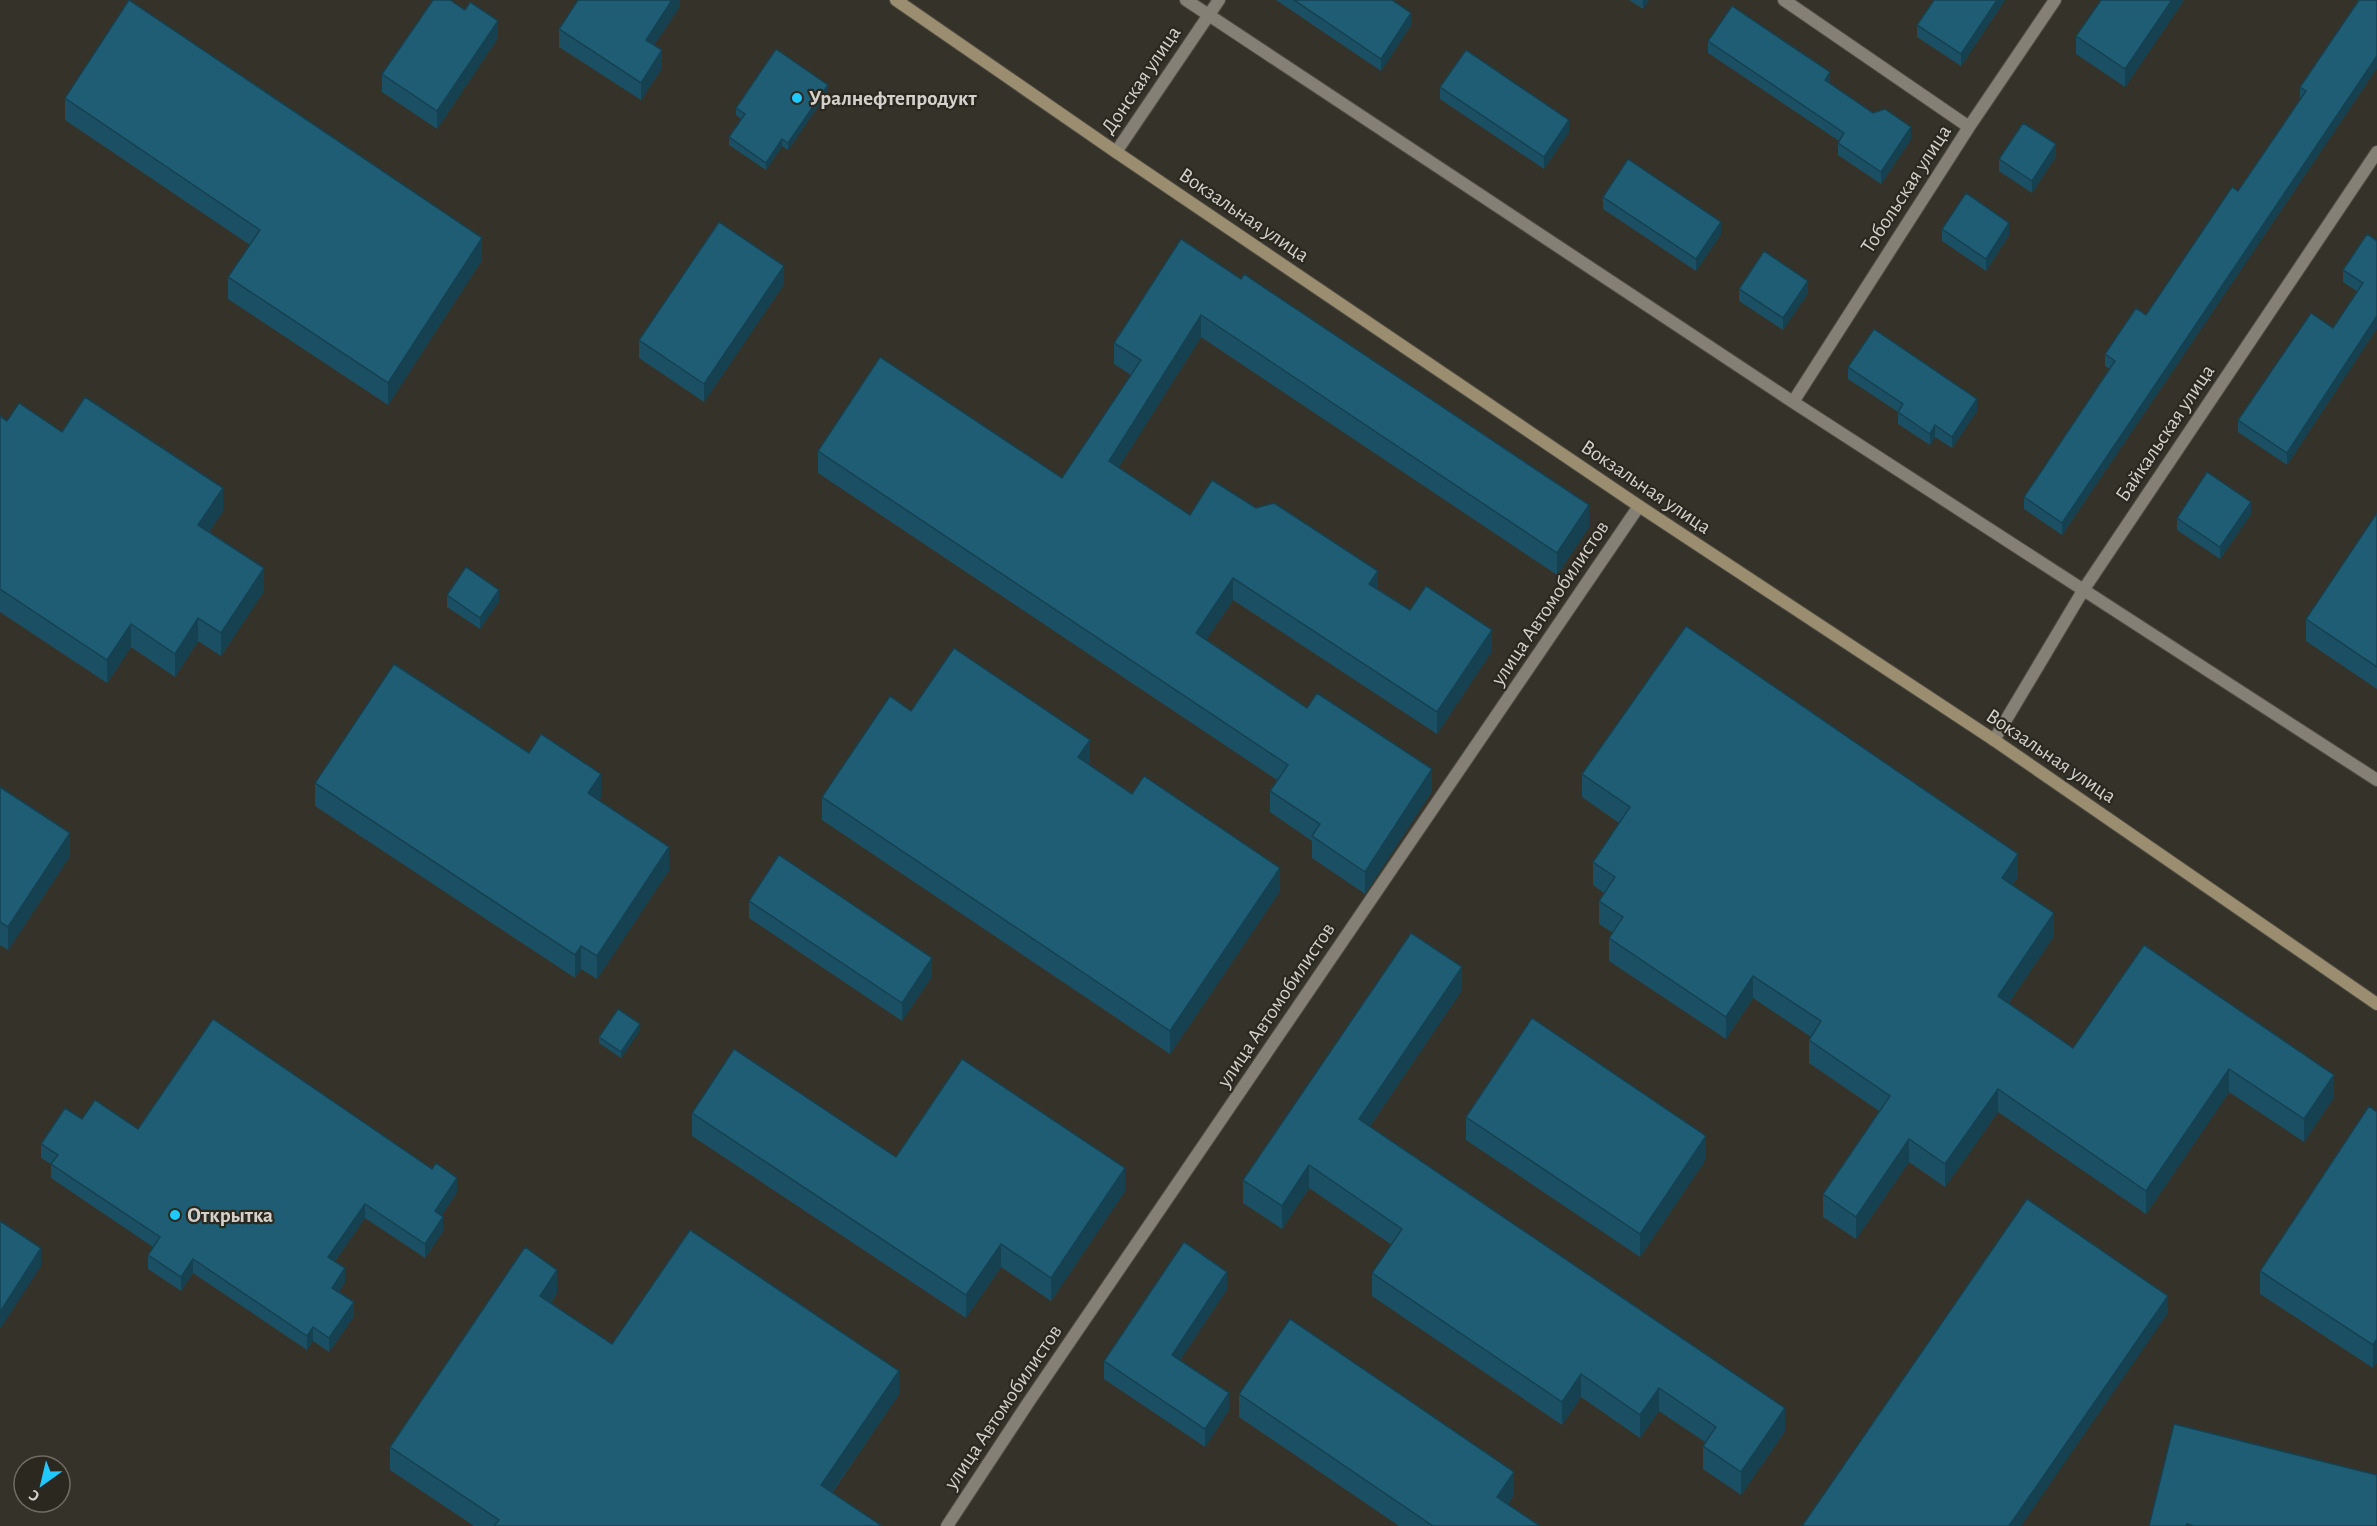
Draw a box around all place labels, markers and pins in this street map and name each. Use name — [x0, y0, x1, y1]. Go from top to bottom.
place label: Уралнефтепродукт — [809, 88, 977, 109]
marker: Уралнефтепродукт — [790, 91, 804, 105]
place label: Открытка — [187, 1205, 273, 1226]
marker: Открытка — [168, 1208, 182, 1222]

